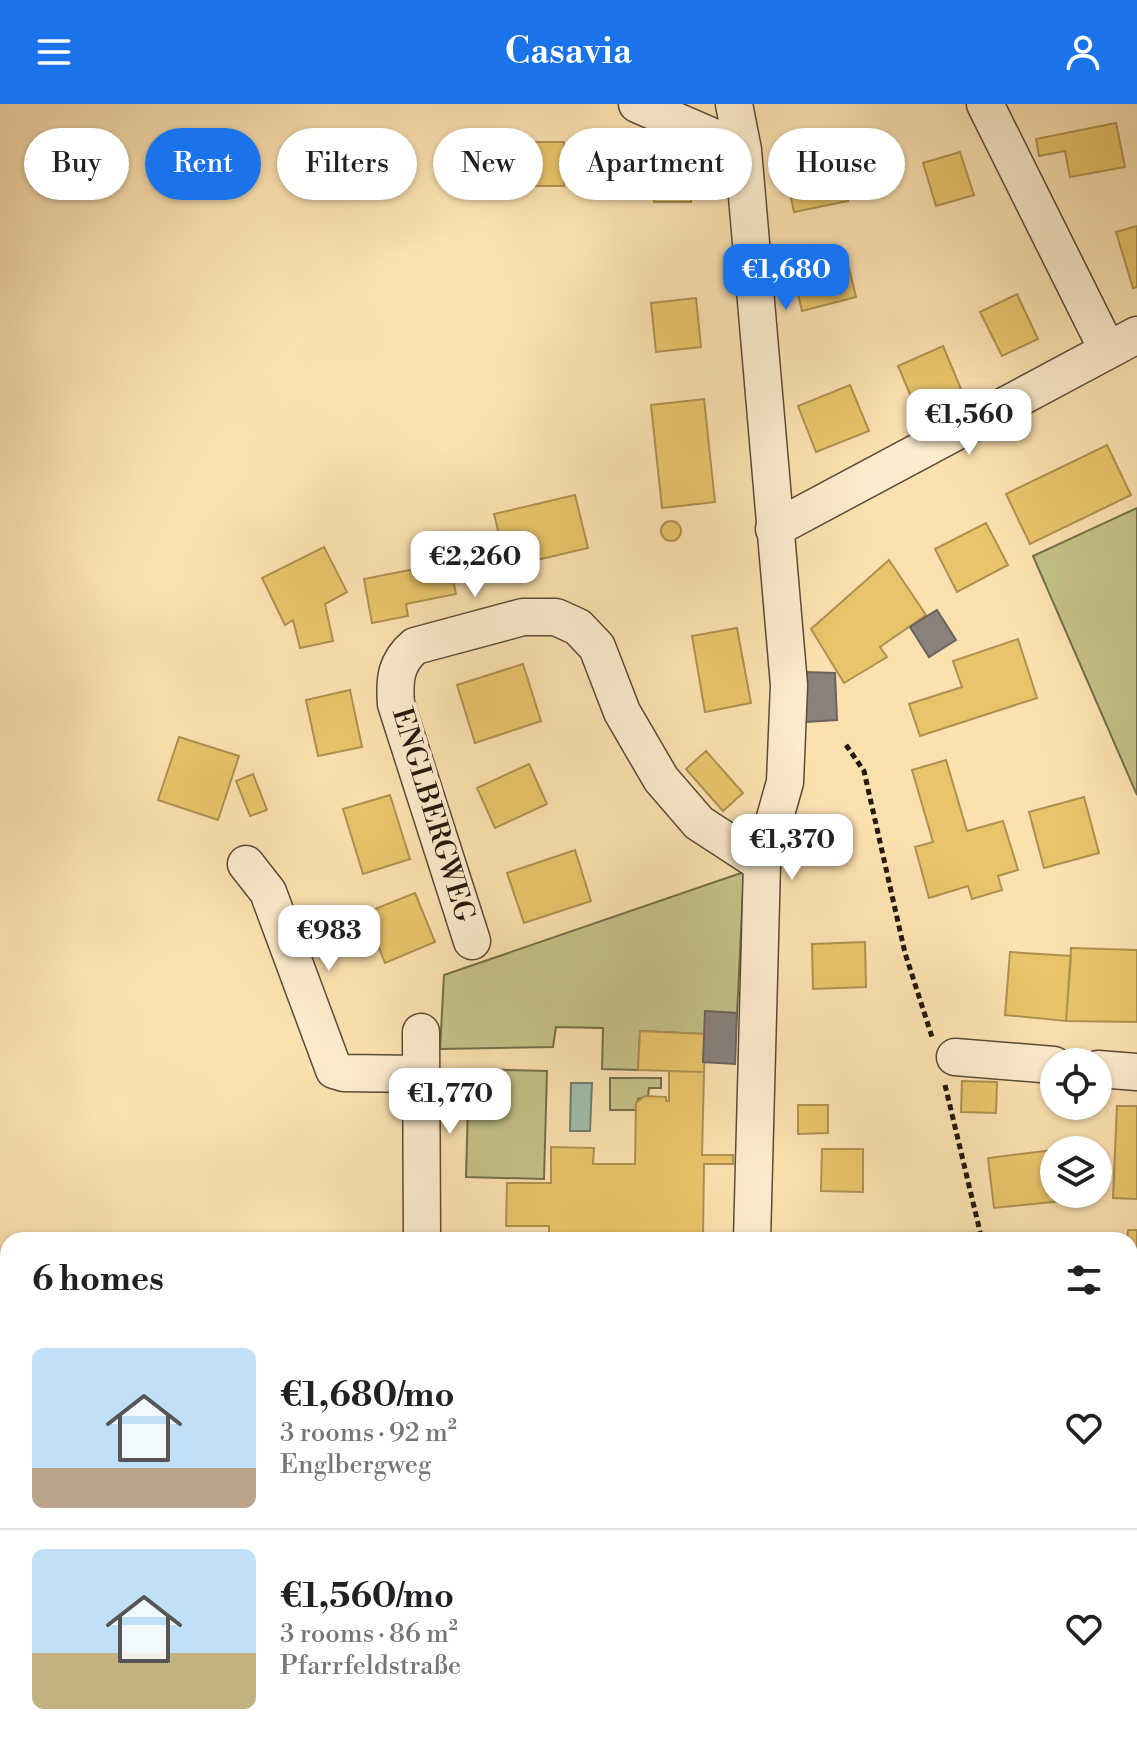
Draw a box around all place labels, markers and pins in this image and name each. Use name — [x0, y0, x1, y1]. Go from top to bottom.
pin: €1,680 — [721, 244, 851, 312]
pin: €1,560 — [904, 389, 1034, 457]
pin: €2,260 — [410, 531, 540, 599]
pin: €1,370 — [727, 814, 857, 882]
pin: €983 — [282, 905, 376, 973]
pin: €1,770 — [385, 1068, 515, 1136]

